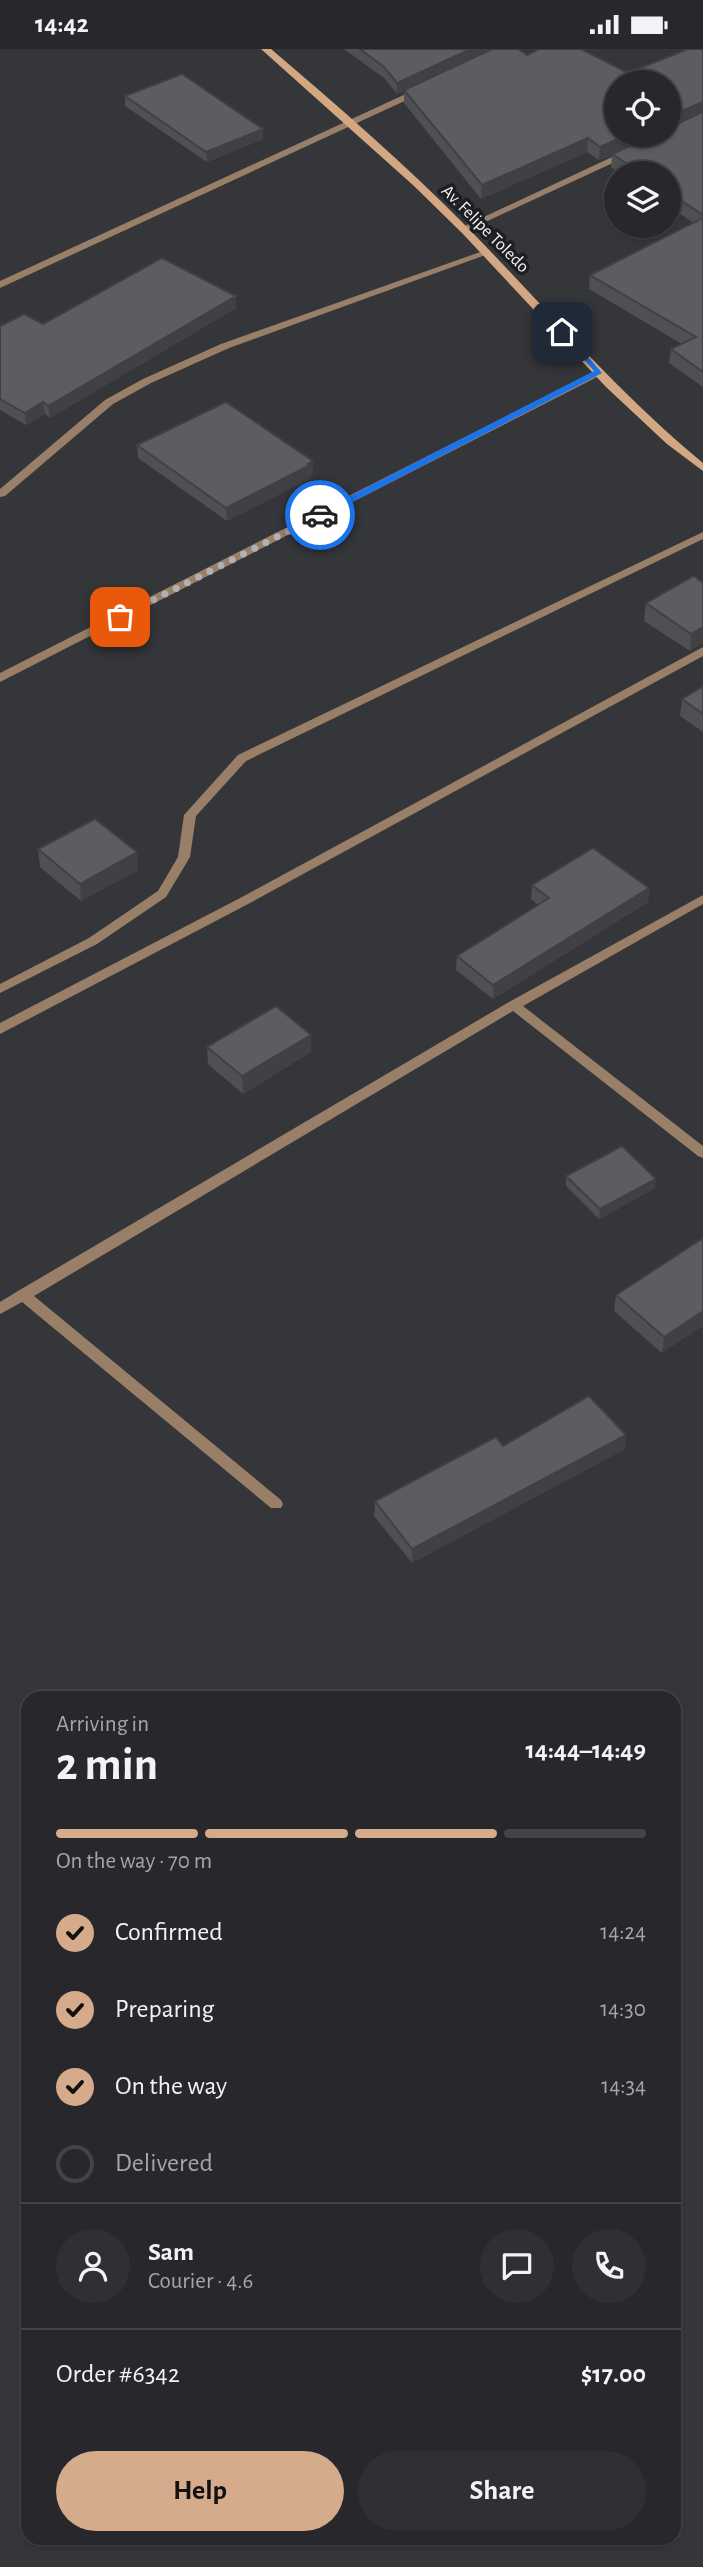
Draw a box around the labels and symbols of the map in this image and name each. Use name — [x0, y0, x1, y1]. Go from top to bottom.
street label: Av. Felipe Toledo — [438, 182, 532, 276]
pin — [532, 302, 592, 362]
courier — [285, 480, 355, 550]
pin — [90, 587, 150, 647]

